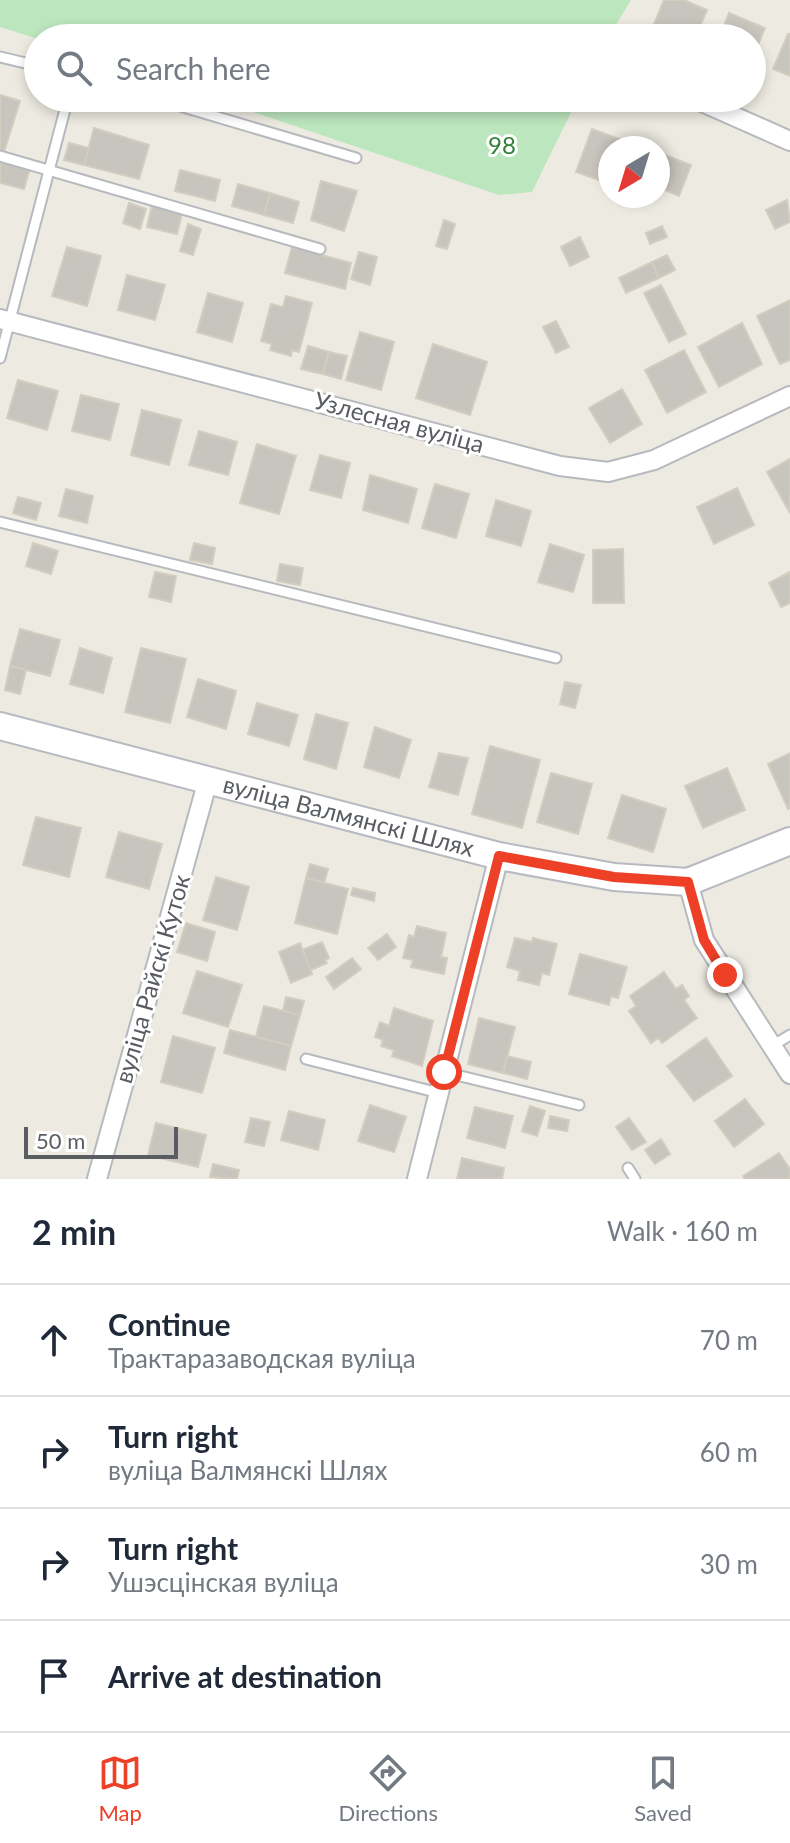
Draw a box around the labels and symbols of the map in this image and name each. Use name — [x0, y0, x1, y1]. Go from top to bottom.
park label: 98 — [488, 130, 516, 159]
north arrow — [598, 136, 670, 208]
street label: Узлесная вуліца — [311, 385, 488, 458]
street label: вуліца Валмянскі Шлях — [220, 769, 477, 862]
street label: вуліца Райскі Куток — [108, 870, 195, 1086]
route end — [707, 957, 743, 993]
route start — [426, 1054, 462, 1090]
scale bar — [24, 1123, 178, 1159]

